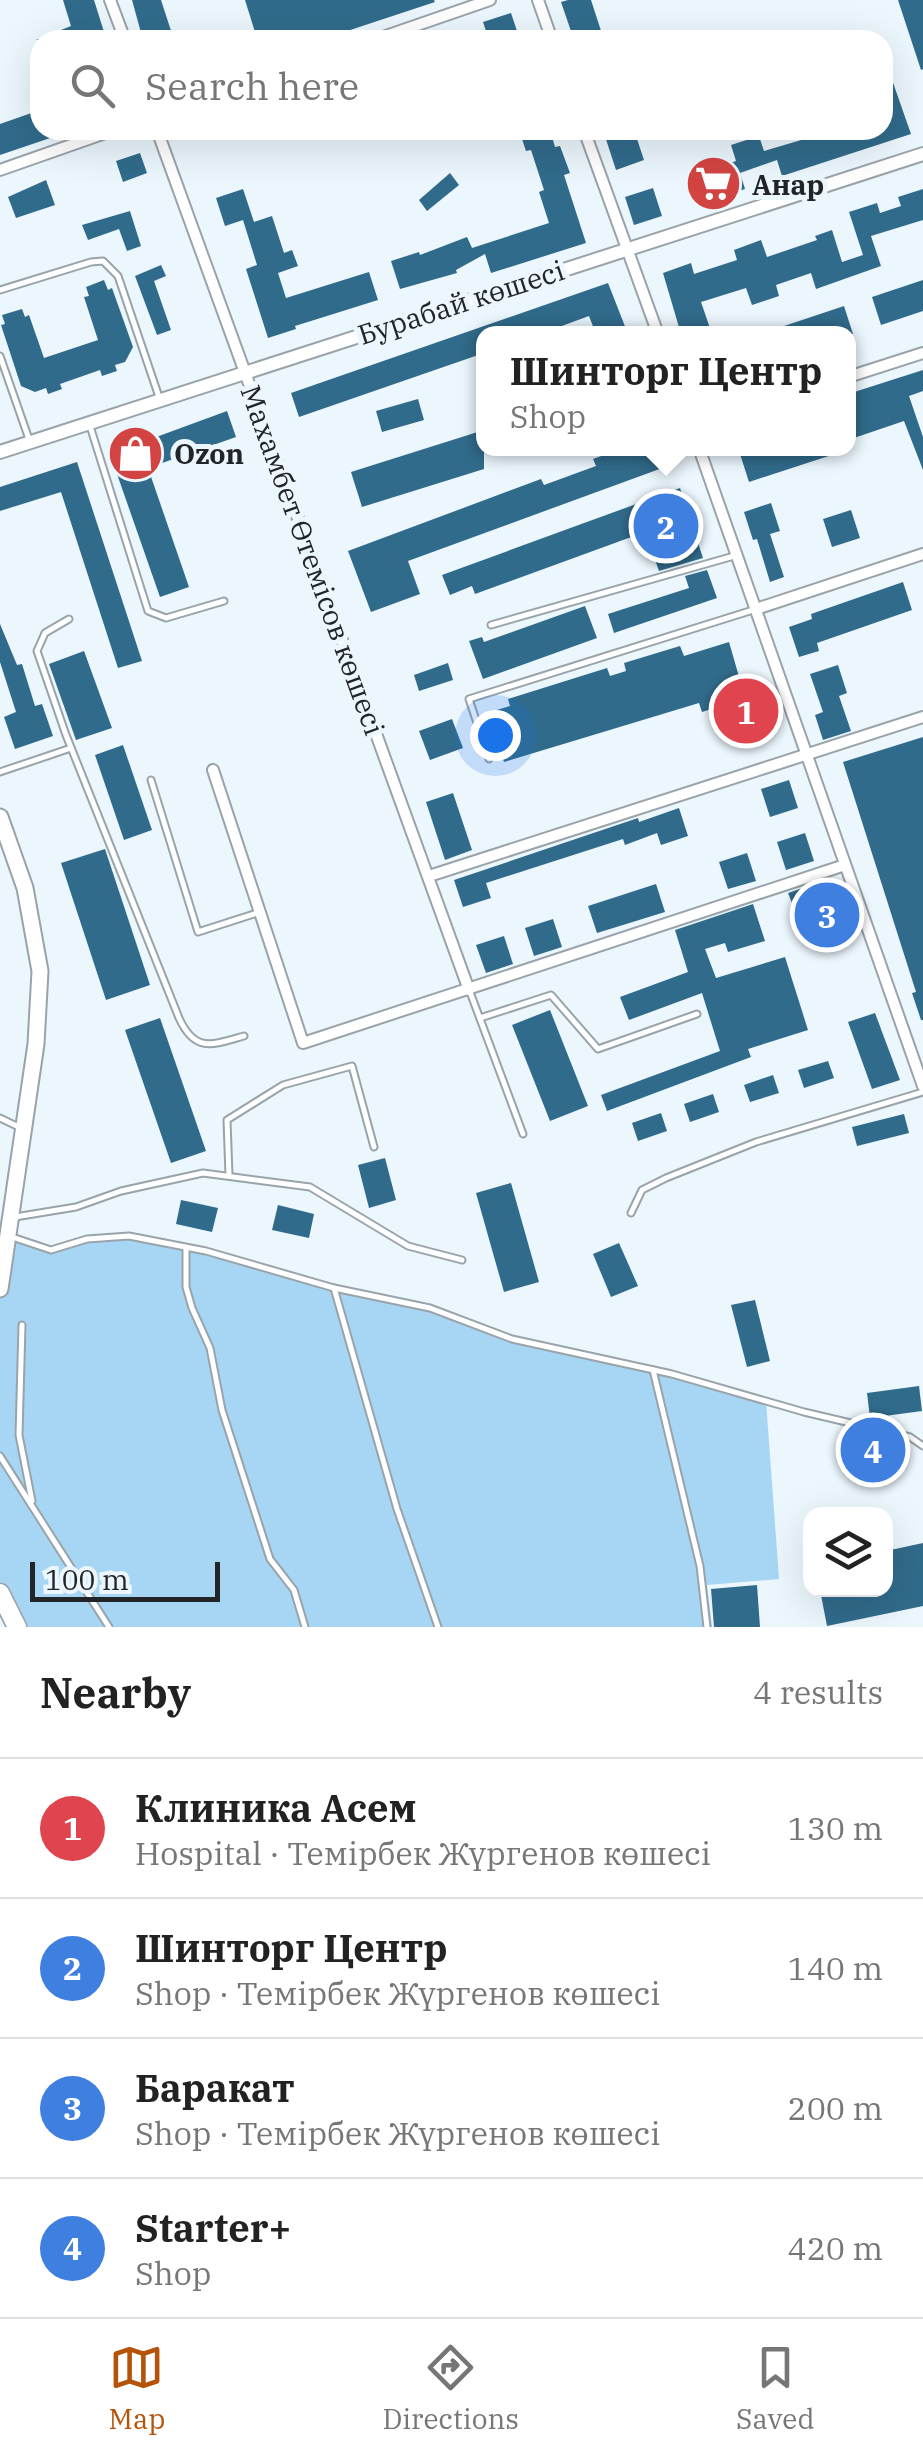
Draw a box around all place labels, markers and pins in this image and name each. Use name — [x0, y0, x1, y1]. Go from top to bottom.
supermarket icon: Анар — [683, 154, 743, 214]
place label: Анар — [752, 166, 824, 203]
shop icon: Ozon — [105, 423, 165, 483]
place label: Ozon — [174, 435, 244, 472]
pin: 2 — [634, 488, 698, 564]
pin: 1 — [714, 674, 778, 748]
pin: 3 — [794, 878, 860, 952]
pin: 4 — [840, 1412, 906, 1488]

